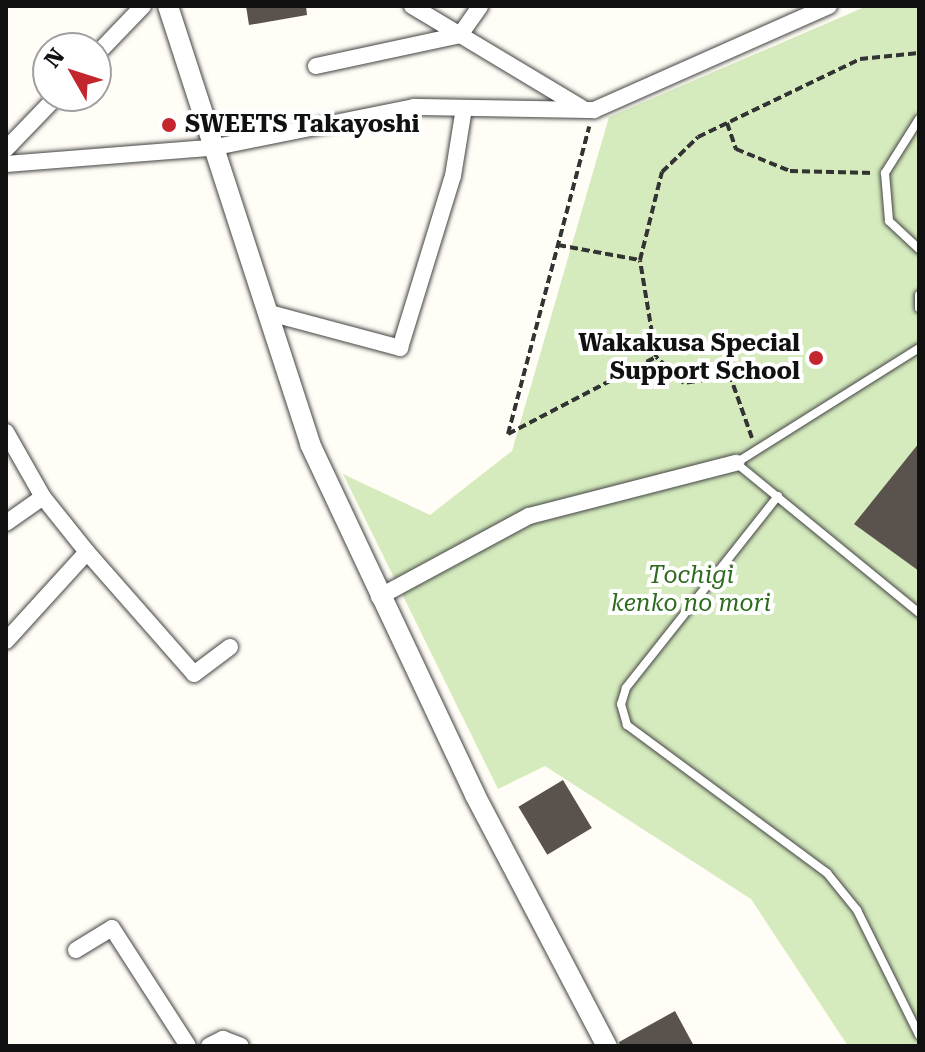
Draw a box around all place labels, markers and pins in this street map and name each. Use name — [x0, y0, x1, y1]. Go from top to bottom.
place label: SWEETS Takayoshi — [185, 111, 419, 139]
marker: SWEETS Takayoshi — [160, 116, 178, 134]
place label: Wakakusa Special Support School — [578, 330, 800, 386]
marker: Wakakusa Special Support School — [807, 349, 825, 367]

